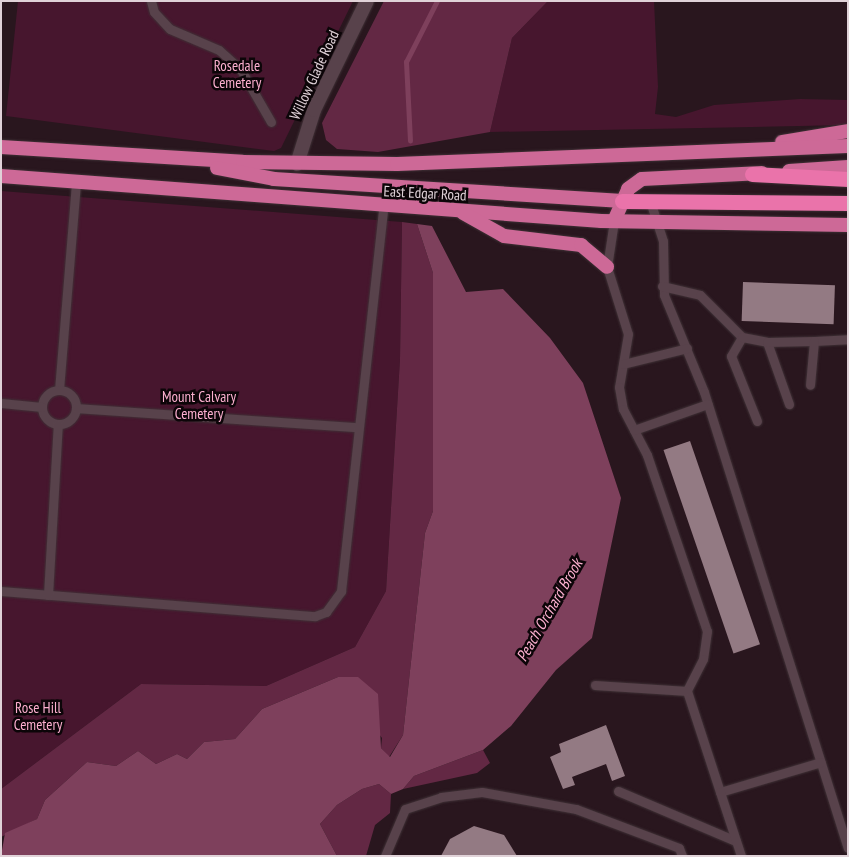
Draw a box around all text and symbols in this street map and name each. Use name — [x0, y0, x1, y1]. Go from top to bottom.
street label: Willow Glade Road — [285, 27, 343, 123]
park label: Rosedale Cemetery — [213, 56, 261, 91]
street label: East Edgar Road — [383, 182, 467, 204]
park label: Mount Calvary Cemetery — [162, 387, 236, 422]
water label: Peach Orchard Brook — [512, 555, 586, 665]
park label: Rose Hill Cemetery — [14, 698, 62, 733]

